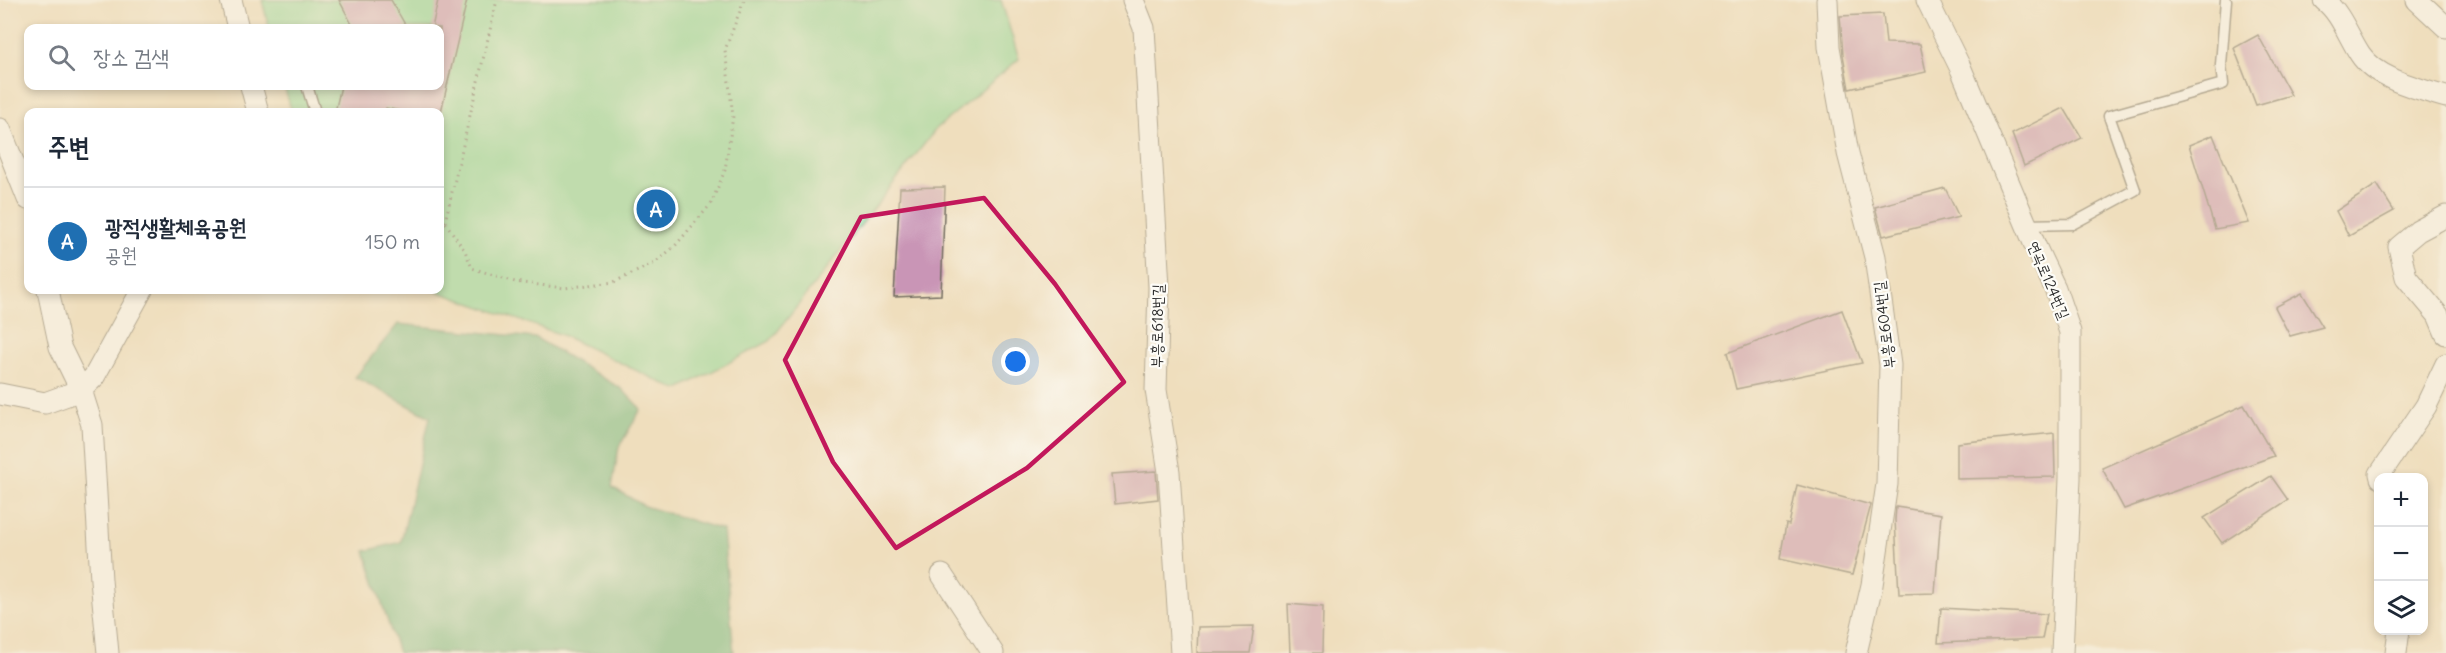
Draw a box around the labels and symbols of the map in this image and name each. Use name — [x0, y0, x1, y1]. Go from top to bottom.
pin: A — [636, 186, 676, 232]
street label: 연곡로124번길 — [2024, 238, 2074, 322]
street label: 부흥로604번길 — [1869, 280, 1899, 370]
street label: 부흥로618번길 — [1147, 284, 1167, 368]
your location — [1001, 347, 1030, 376]

